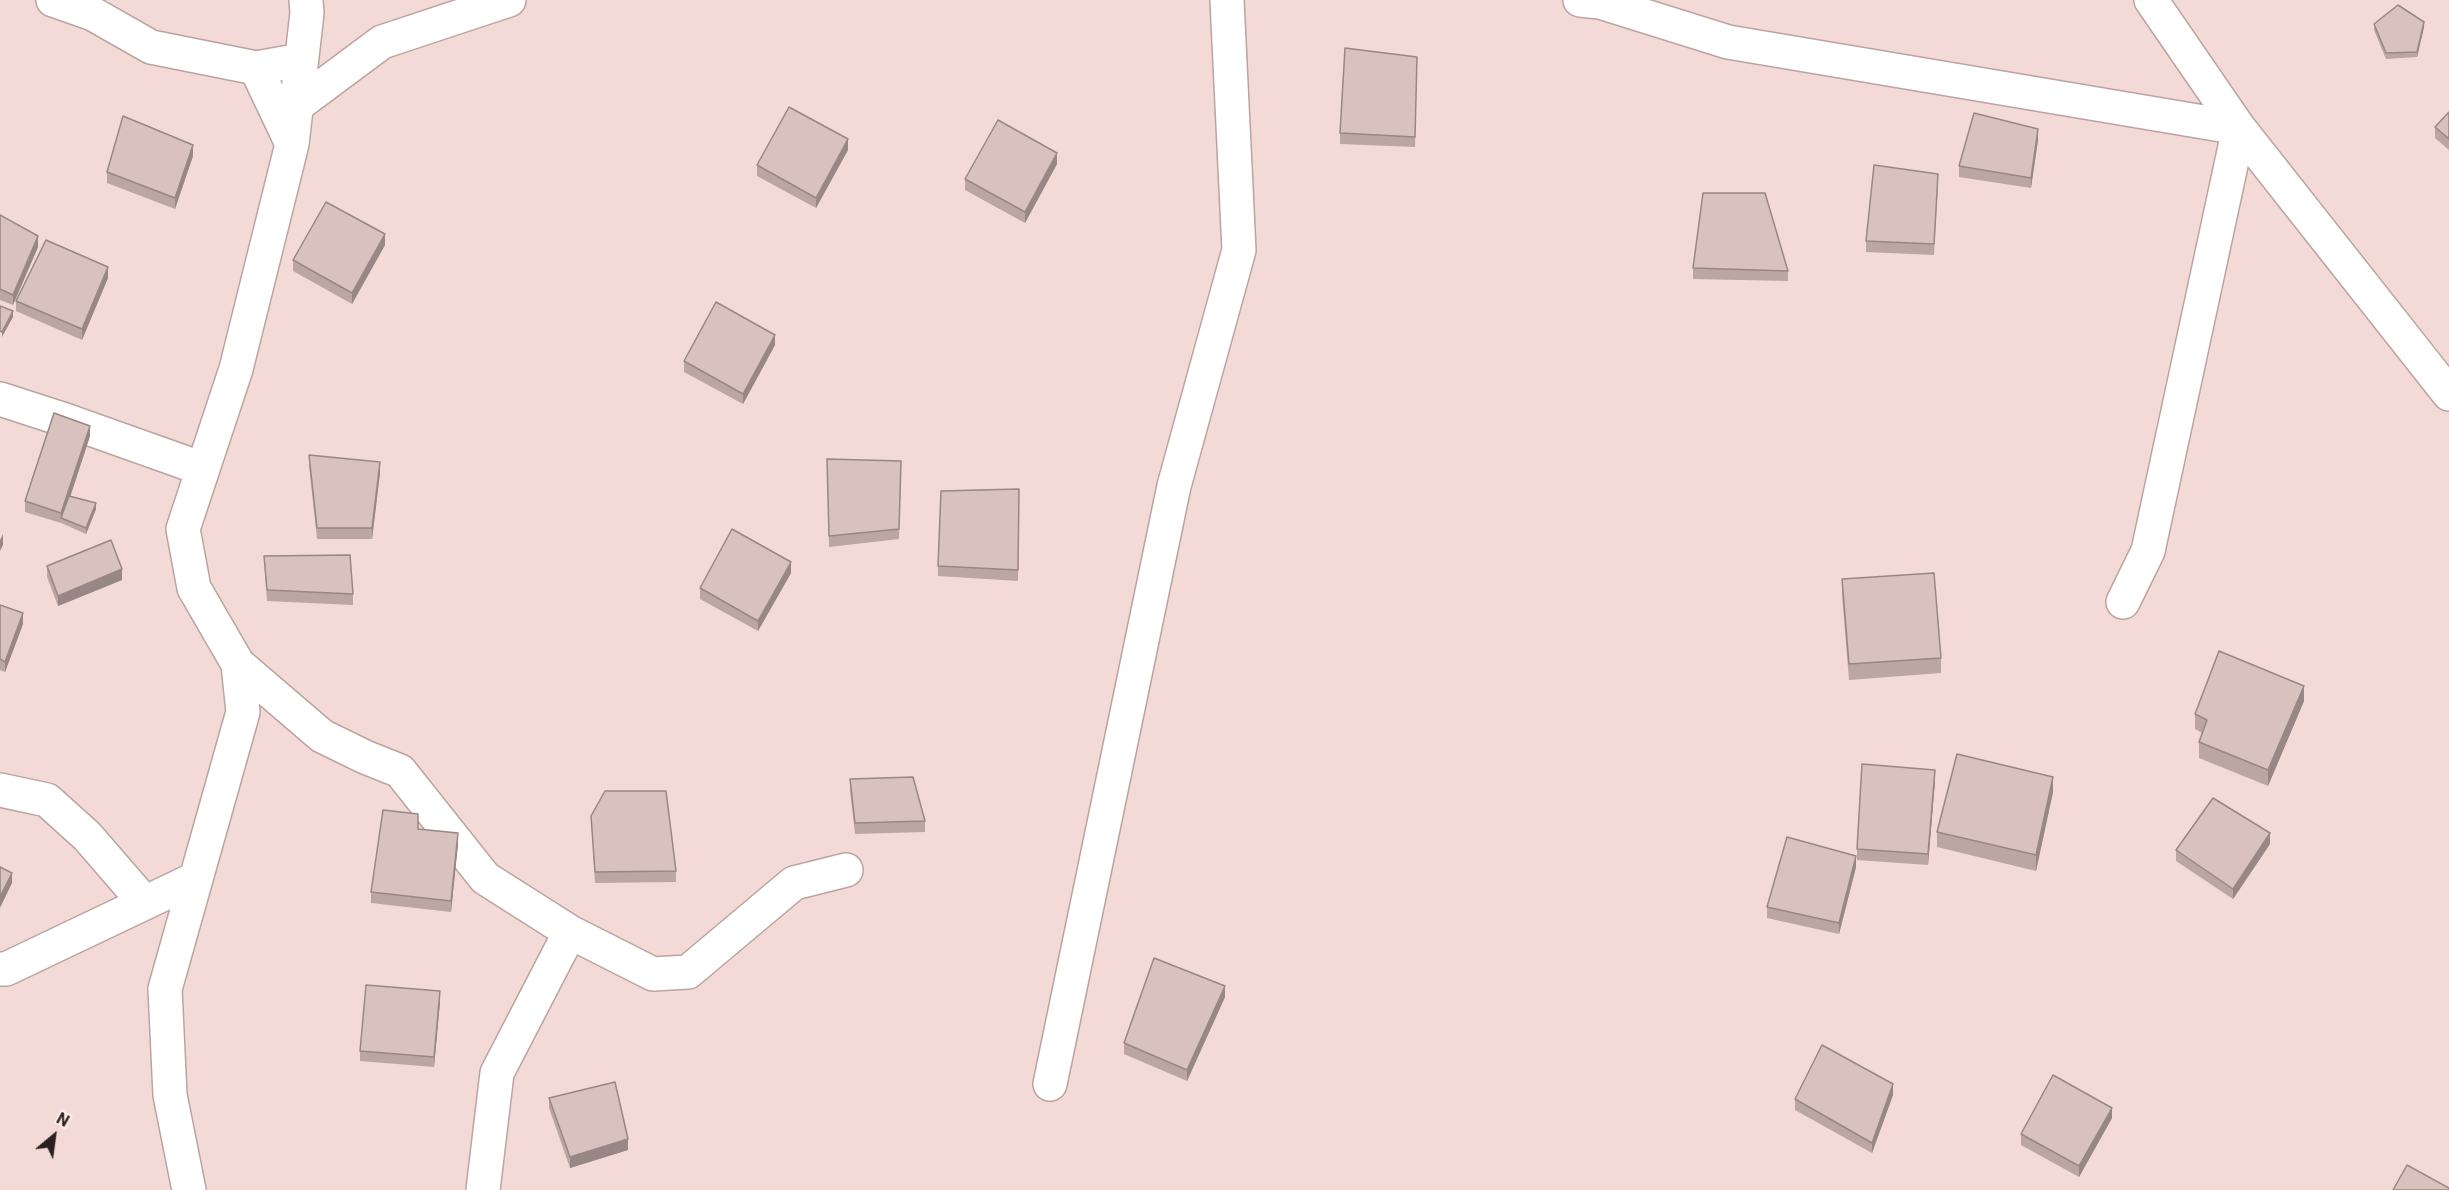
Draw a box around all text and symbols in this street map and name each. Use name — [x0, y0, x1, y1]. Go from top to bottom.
north arrow — [24, 1106, 84, 1166]
text: N — [53, 1109, 73, 1131]

